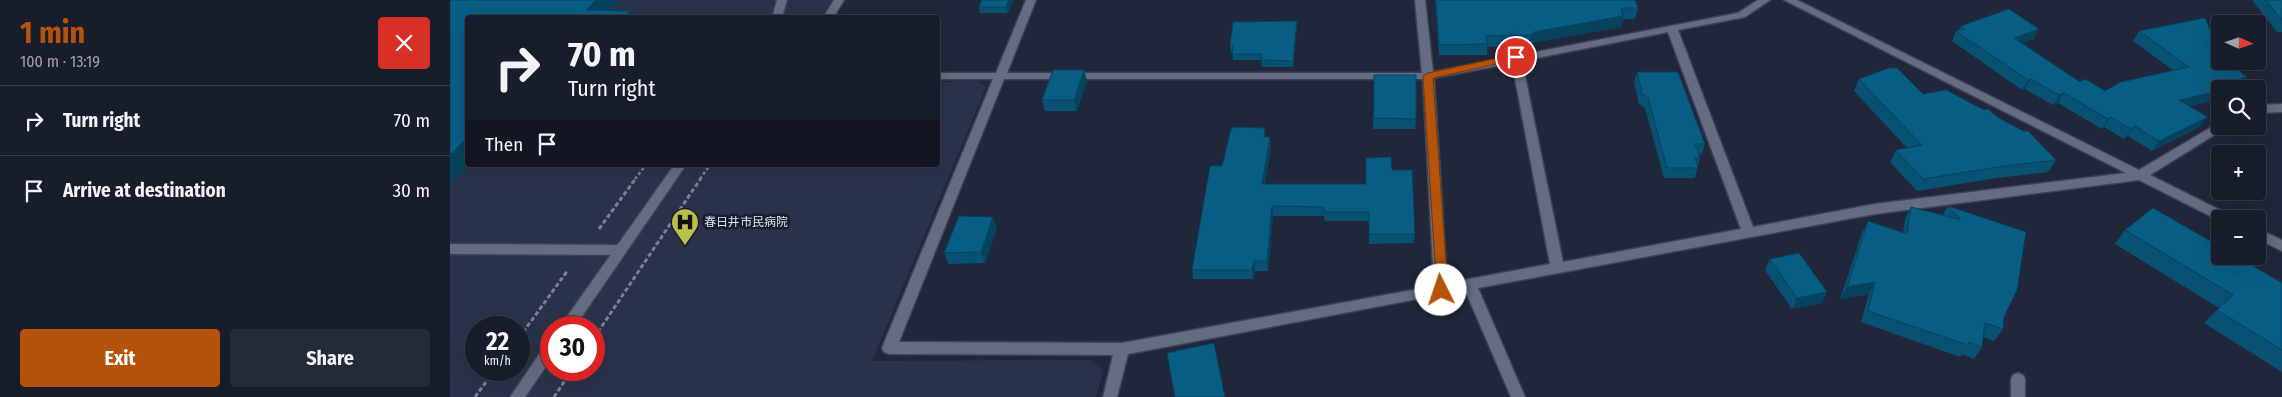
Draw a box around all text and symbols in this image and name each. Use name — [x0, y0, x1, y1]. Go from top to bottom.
text: 1 min — [20, 15, 85, 51]
north arrow — [2211, 15, 2266, 70]
map controls — [2211, 15, 2266, 265]
button: close — [378, 17, 430, 69]
text: 70 m — [568, 33, 636, 75]
icon: right — [485, 35, 550, 100]
pin — [1495, 36, 1537, 78]
icon: arrive — [1502, 43, 1530, 71]
text: 100 m · 13:19 — [20, 52, 100, 71]
text: Turn right — [568, 75, 656, 102]
button: search — [2211, 80, 2266, 135]
icon: right — [20, 107, 48, 135]
text: Turn right — [63, 109, 140, 132]
text: 70 m — [394, 109, 430, 132]
icon: arrive — [533, 130, 561, 158]
text: Then — [485, 133, 523, 156]
button: + — [2211, 145, 2266, 200]
icon: arrive — [20, 177, 48, 205]
text: Arrive at destination — [63, 179, 226, 202]
text: 30 m — [392, 179, 430, 202]
hospital icon: 春日井市民病院 — [670, 207, 700, 246]
button: − — [2211, 210, 2266, 265]
place label: 春日井市民病院 — [704, 215, 788, 229]
position arrow — [1414, 263, 1466, 315]
speed limit sign: 30 — [540, 316, 605, 381]
text: 22 — [486, 327, 509, 357]
button: Exit — [20, 329, 220, 387]
button: Share — [230, 329, 430, 387]
text: km/h — [484, 354, 511, 368]

